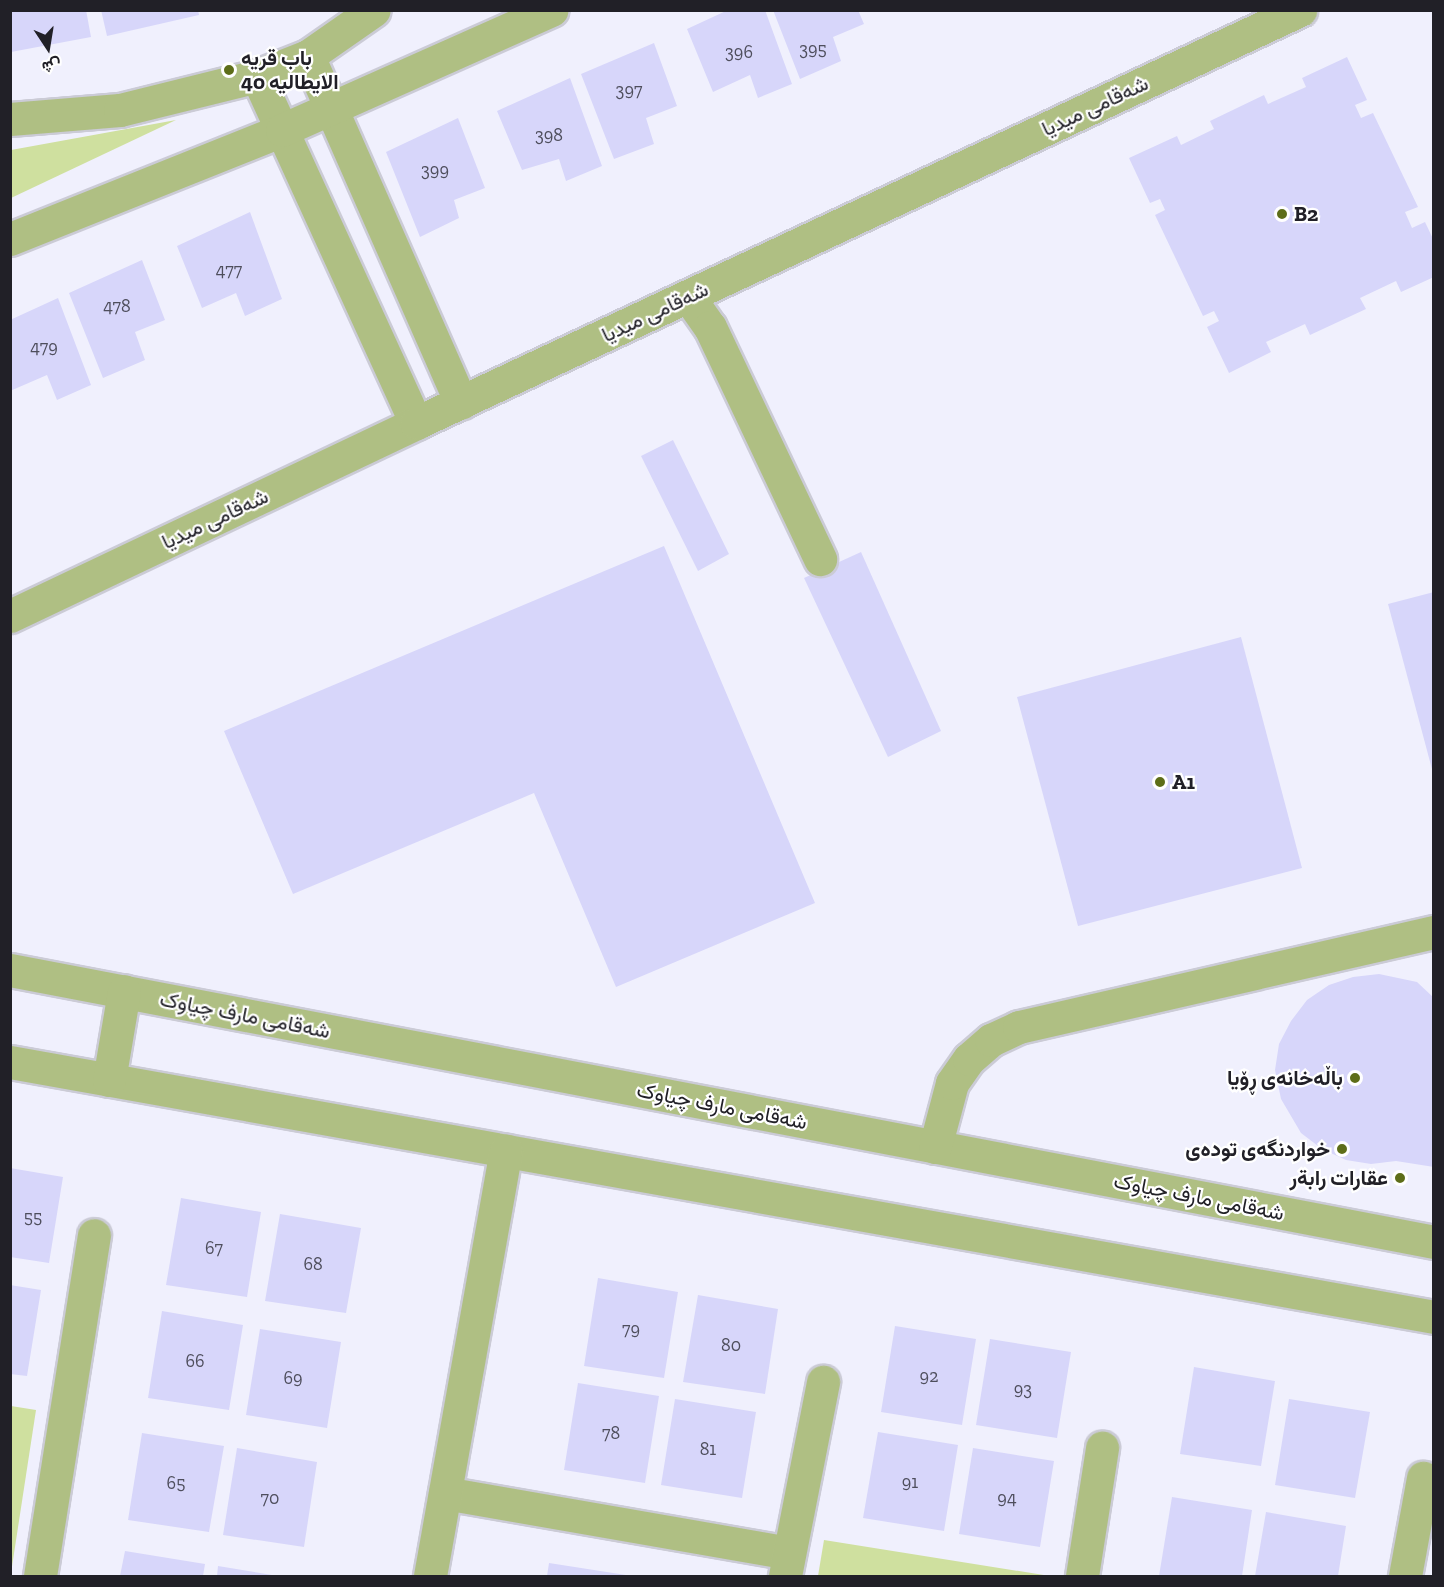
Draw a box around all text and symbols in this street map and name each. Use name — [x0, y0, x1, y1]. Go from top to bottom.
north arrow — [18, 18, 78, 78]
house number: 395 — [799, 38, 827, 60]
house number: 396 — [725, 41, 753, 63]
place label: باب قريه الايطاليه 40 — [241, 45, 339, 95]
text: ش — [40, 55, 63, 77]
marker: باب قريه الايطاليه 40 — [222, 63, 236, 77]
street label: شەقامی میدیا — [1038, 70, 1152, 142]
house number: 397 — [616, 79, 642, 101]
house number: 398 — [535, 124, 563, 146]
house number: 399 — [421, 159, 449, 181]
place label: B2 — [1294, 201, 1318, 227]
marker: B2 — [1275, 207, 1289, 221]
house number: 477 — [216, 259, 242, 281]
street label: شەقامی میدیا — [598, 276, 712, 348]
house number: 478 — [103, 295, 131, 317]
house number: 479 — [30, 336, 58, 358]
street label: شەقامی میدیا — [158, 483, 272, 555]
place label: A1 — [1172, 769, 1195, 795]
marker: A1 — [1153, 775, 1167, 789]
street label: شەقامی مارف چیاوک — [158, 986, 332, 1044]
place label: باڵەخانەی ڕۆیا — [1227, 1065, 1343, 1091]
marker: باڵەخانەی ڕۆیا — [1348, 1071, 1362, 1085]
street label: شەقامی مارف چیاوک — [635, 1077, 809, 1135]
place label: خواردنگەی تودەی — [1185, 1136, 1330, 1162]
marker: خواردنگەی تودەی — [1335, 1142, 1349, 1156]
place label: عقارات رابةر — [1290, 1165, 1388, 1191]
street label: شەقامی مارف چیاوک — [1112, 1168, 1286, 1226]
marker: عقارات رابةر — [1393, 1171, 1407, 1185]
house number: 55 — [24, 1206, 42, 1228]
house number: 67 — [205, 1237, 223, 1259]
house number: 68 — [303, 1253, 323, 1275]
house number: 79 — [622, 1318, 640, 1340]
house number: 80 — [721, 1334, 741, 1356]
house number: 66 — [185, 1350, 205, 1372]
house number: 92 — [920, 1365, 938, 1387]
house number: 69 — [283, 1367, 303, 1389]
house number: 93 — [1014, 1378, 1032, 1400]
house number: 78 — [602, 1422, 620, 1444]
house number: 81 — [700, 1438, 716, 1460]
house number: 91 — [902, 1471, 918, 1493]
house number: 65 — [167, 1472, 185, 1494]
house number: 70 — [261, 1487, 279, 1509]
house number: 94 — [997, 1487, 1017, 1509]

